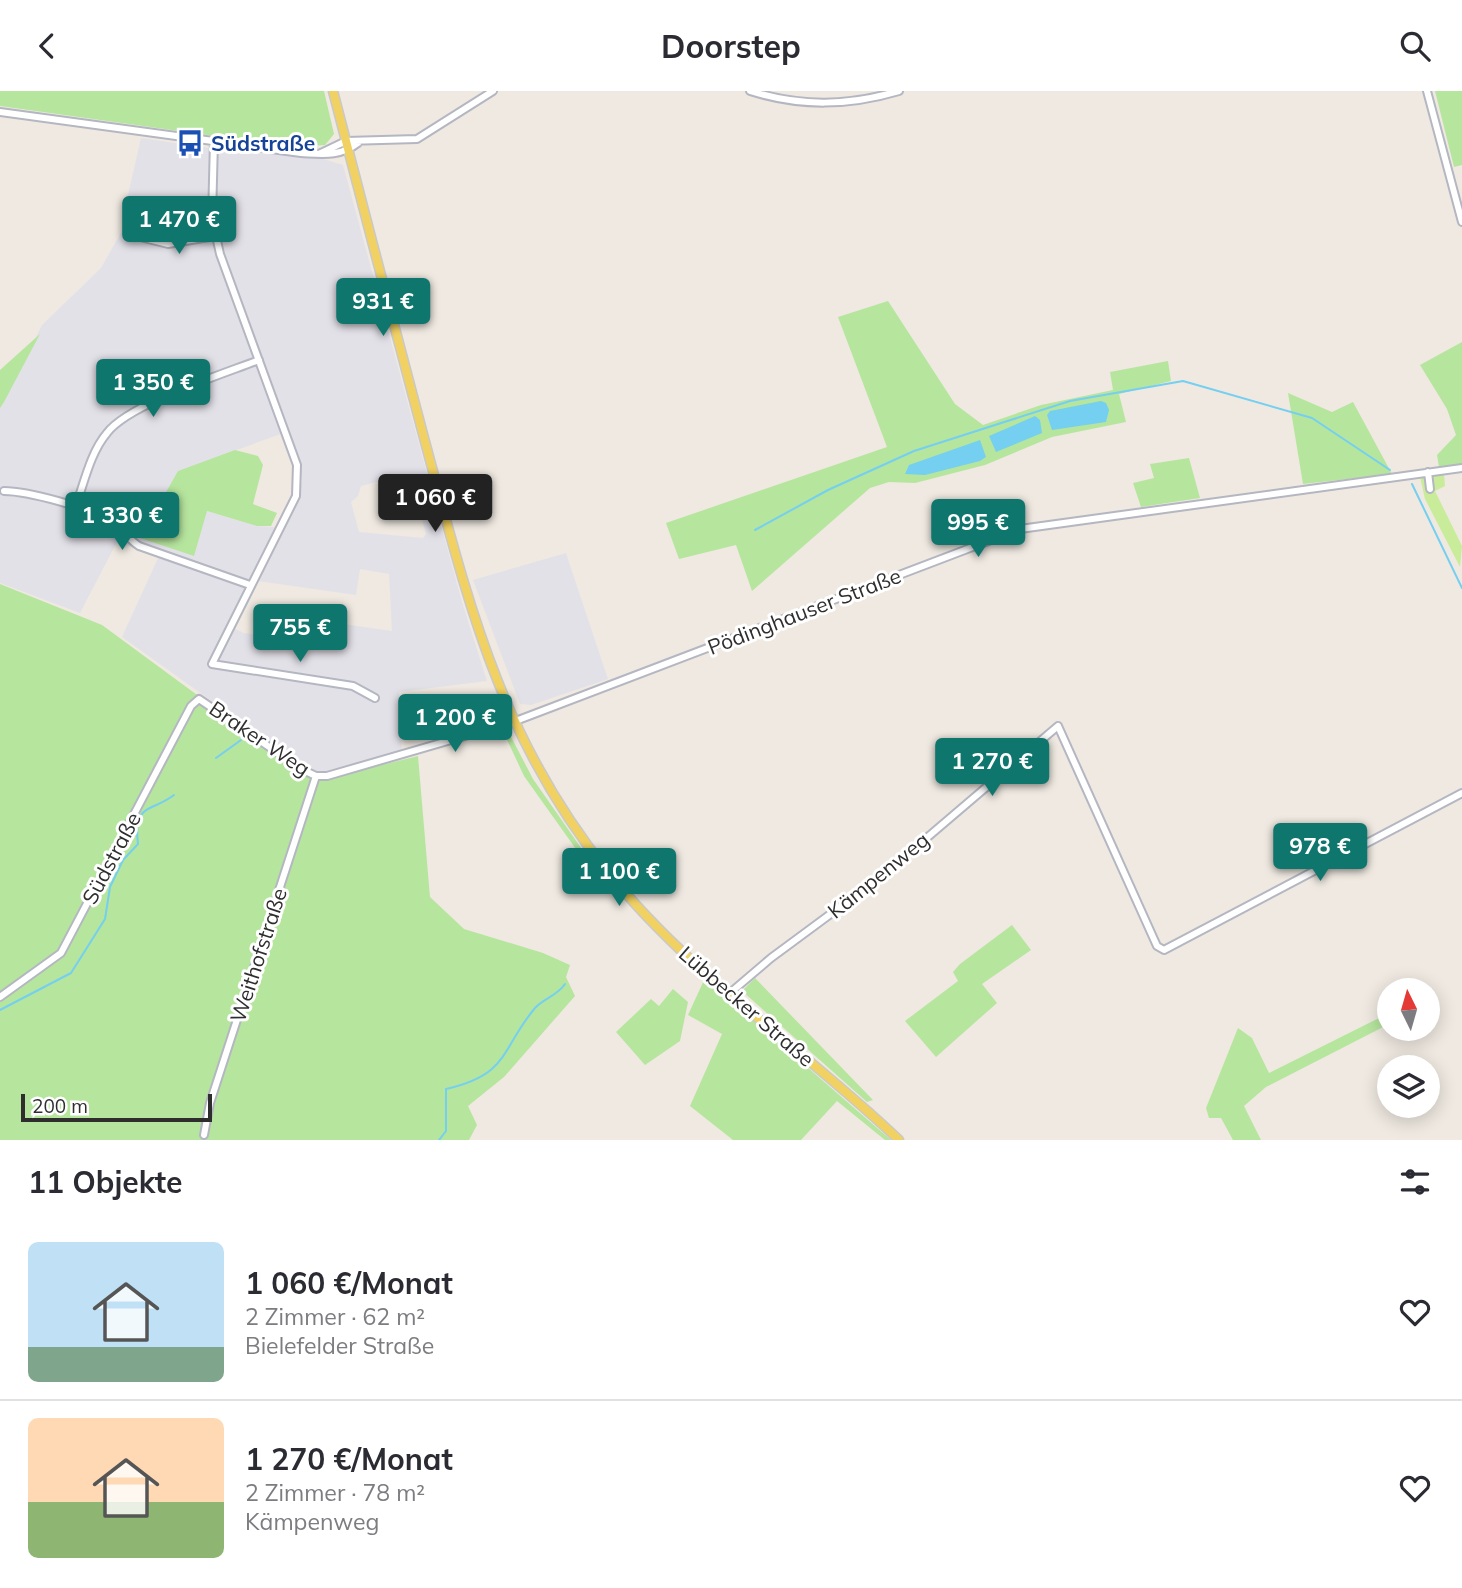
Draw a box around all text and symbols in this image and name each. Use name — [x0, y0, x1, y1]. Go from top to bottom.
text: Doorstep — [661, 26, 801, 66]
icon: back — [28, 27, 66, 65]
icon: search — [1396, 27, 1434, 65]
bus stop icon: Südstraße — [175, 128, 205, 158]
place label: Südstraße — [211, 130, 315, 156]
pin: 1 470 € — [114, 197, 244, 256]
text: 1 470 € — [138, 204, 220, 233]
pin: 931 € — [334, 279, 432, 338]
text: 931 € — [352, 286, 414, 315]
pin: 1 350 € — [88, 359, 218, 419]
text: 1 350 € — [112, 367, 194, 396]
pin: 1 060 € — [370, 475, 500, 534]
text: 1 060 € — [394, 482, 476, 511]
pin: 1 330 € — [57, 493, 187, 552]
pin: 995 € — [929, 499, 1027, 559]
text: 1 330 € — [81, 500, 163, 529]
text: 995 € — [947, 507, 1009, 536]
street label: Pödinghauser Straße — [704, 562, 904, 660]
pin: 755 € — [251, 605, 349, 664]
text: 755 € — [269, 612, 331, 641]
street label: Braker Weg — [205, 695, 315, 781]
pin: 1 200 € — [390, 695, 520, 754]
text: 1 200 € — [414, 702, 496, 731]
pin: 1 270 € — [927, 739, 1057, 798]
text: 1 270 € — [951, 746, 1033, 775]
street label: Südstraße — [76, 808, 146, 908]
pin: 978 € — [1271, 823, 1369, 883]
street label: Kämpenweg — [822, 826, 934, 924]
text: 978 € — [1289, 831, 1351, 860]
pin: 1 100 € — [554, 849, 684, 908]
text: 1 100 € — [578, 856, 660, 885]
street label: Weithofstraße — [224, 885, 292, 1025]
street label: Lübbecker Straße — [674, 940, 820, 1072]
north arrow — [1377, 978, 1440, 1041]
map controls — [1377, 978, 1440, 1118]
button: layers — [1377, 1055, 1440, 1118]
scale bar — [21, 1091, 212, 1123]
text: 200 m — [32, 1094, 88, 1118]
text: 11 Objekte — [28, 1163, 182, 1201]
icon: filters — [1396, 1163, 1434, 1201]
text: 1 060 €/Monat — [245, 1264, 453, 1302]
icon: home — [84, 1270, 168, 1354]
icon: heart — [1396, 1293, 1434, 1331]
text: 2 Zimmer · 62 m² — [245, 1302, 425, 1331]
text: Bielefelder Straße — [245, 1331, 434, 1360]
text: 1 270 €/Monat — [245, 1440, 453, 1478]
icon: home — [84, 1446, 168, 1530]
icon: heart — [1396, 1469, 1434, 1507]
text: 2 Zimmer · 78 m² — [245, 1478, 425, 1507]
text: Kämpenweg — [245, 1507, 379, 1536]

